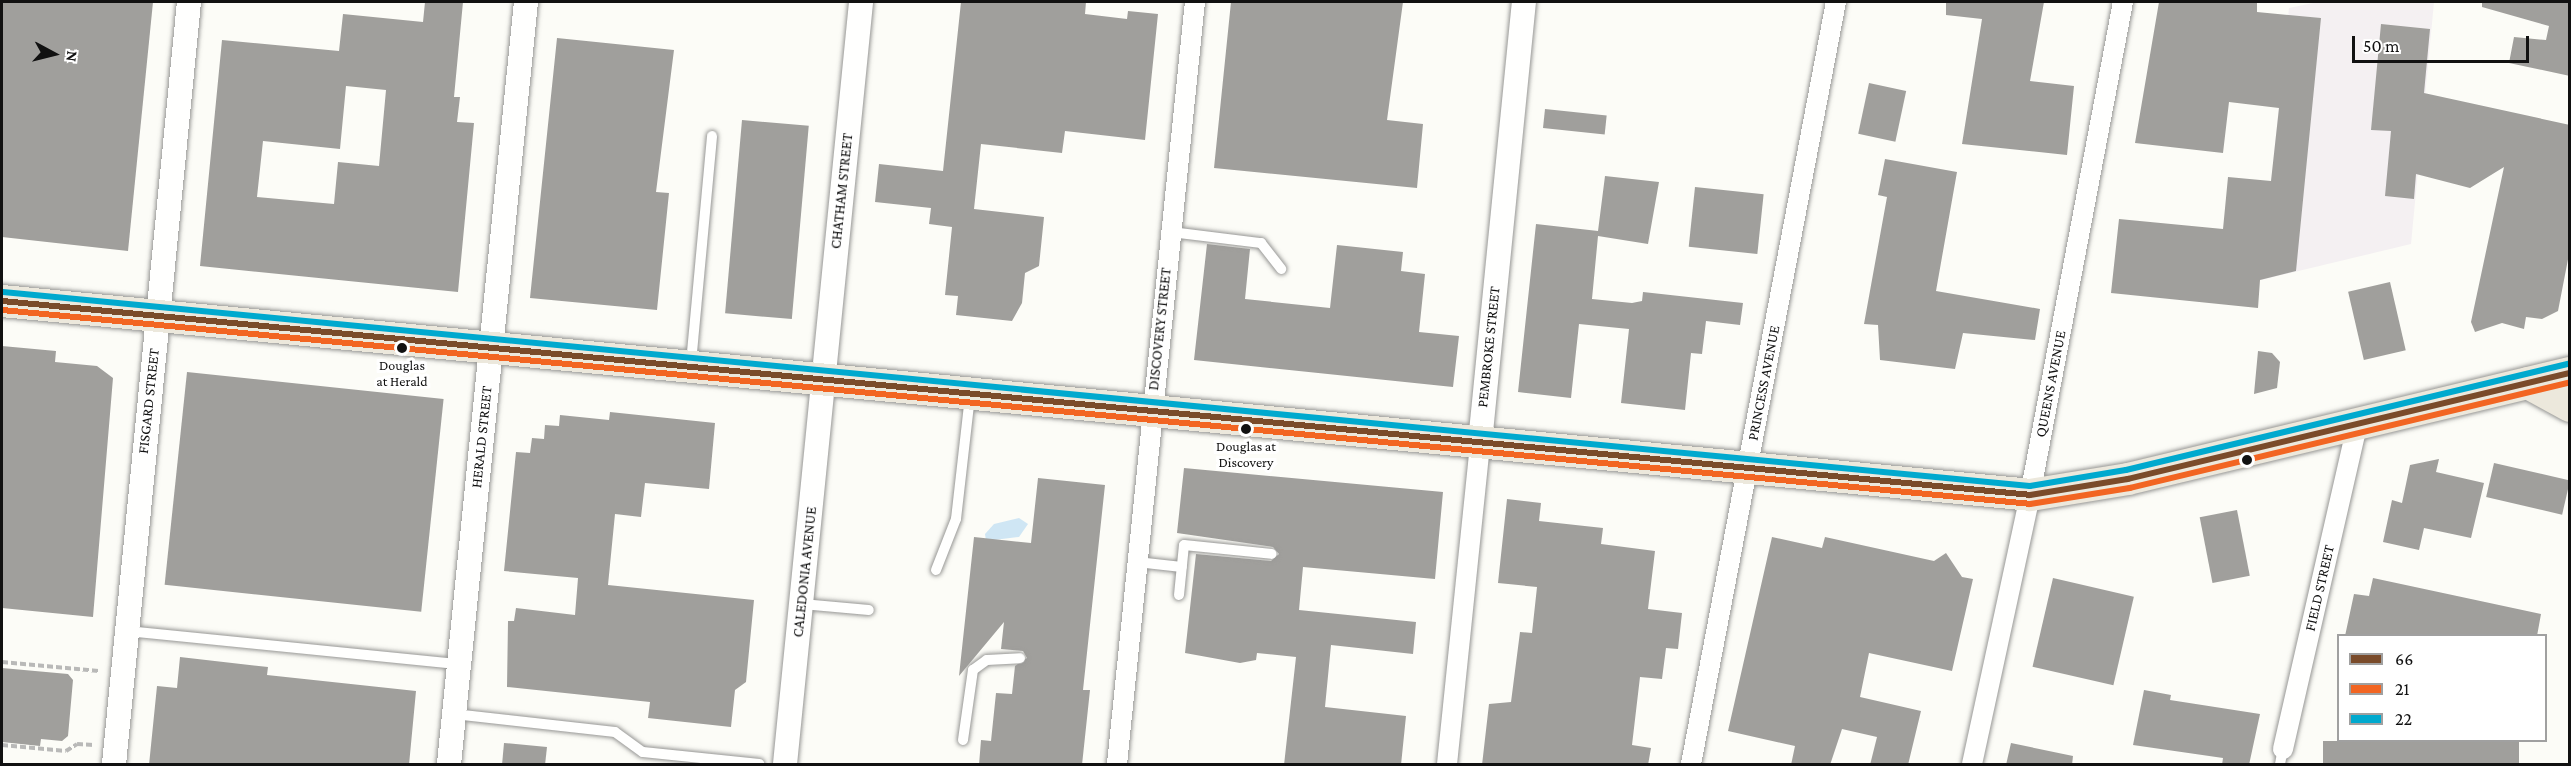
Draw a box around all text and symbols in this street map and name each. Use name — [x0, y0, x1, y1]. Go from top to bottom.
north arrow — [24, 24, 84, 84]
scale bar — [2355, 24, 2532, 62]
text: 50 m — [2363, 36, 2400, 56]
text: N — [63, 50, 81, 63]
street label: CHATHAM STREET — [827, 132, 857, 250]
street label: DISCOVERY STREET — [1145, 267, 1175, 391]
street label: PEMBROKE STREET — [1474, 285, 1504, 409]
street label: PRINCESS AVENUE — [1744, 324, 1784, 442]
street label: QUEENS AVENUE — [2032, 329, 2070, 439]
marker: Douglas at Herald — [396, 342, 408, 354]
street label: FISGARD STREET — [135, 347, 163, 455]
place label: Douglas at Herald — [376, 357, 428, 390]
street label: HERALD STREET — [468, 385, 496, 489]
marker: Douglas at Discovery — [1240, 423, 1252, 435]
place label: Douglas at Discovery — [1216, 438, 1276, 470]
unlabelled marker — [2241, 454, 2253, 466]
street label: CALEDONIA AVENUE — [789, 506, 821, 638]
street label: FIELD STREET — [2301, 543, 2339, 633]
legend — [2337, 634, 2547, 742]
text: 66 — [2395, 649, 2413, 669]
text: 21 — [2395, 679, 2410, 699]
text: 22 — [2395, 709, 2412, 729]

